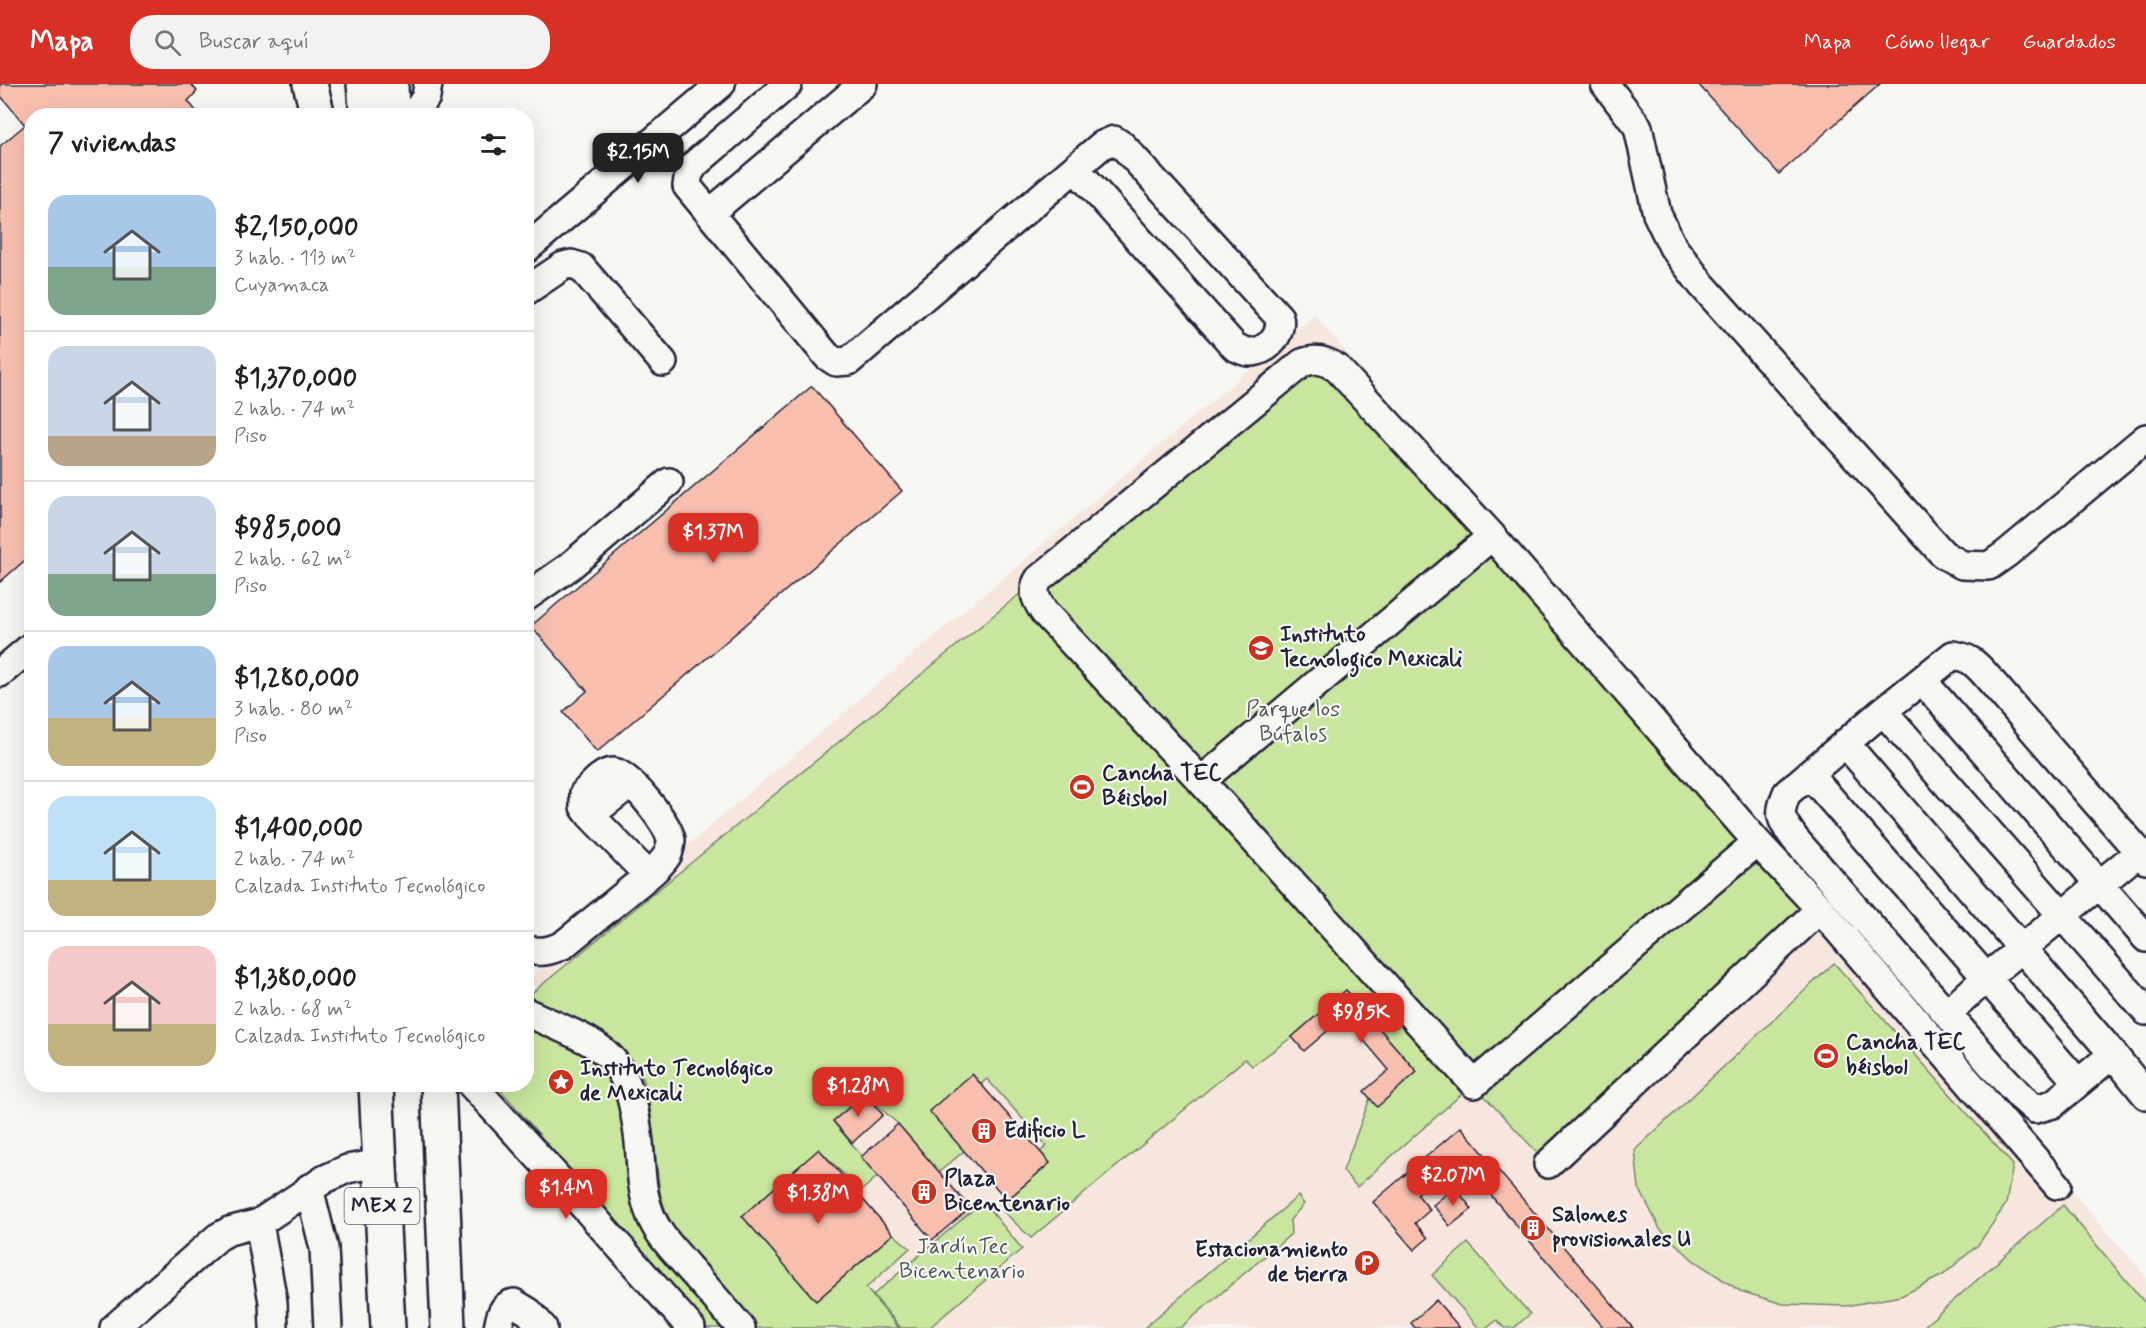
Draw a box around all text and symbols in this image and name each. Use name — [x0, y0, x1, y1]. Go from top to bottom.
search box — [130, 15, 550, 69]
text: Mapa — [30, 24, 94, 61]
icon: search — [151, 26, 184, 59]
text: Buscar aquí — [199, 28, 309, 56]
text: Mapa — [1804, 28, 1852, 56]
text: Cómo llegar — [1885, 28, 1990, 56]
text: Guardados — [2023, 28, 2116, 56]
text: 7 viviendas — [48, 127, 176, 161]
icon: filters — [477, 128, 510, 161]
pin: $2.15M — [589, 133, 687, 184]
text: $2.15M — [607, 139, 669, 166]
text: $2,150,000 — [234, 211, 359, 245]
icon: home — [96, 219, 168, 291]
text: 3 hab. · 113 m² — [234, 245, 356, 272]
text: Cuyamaca — [234, 272, 329, 299]
text: $1,370,000 — [234, 362, 357, 396]
icon: home — [96, 370, 168, 442]
text: 2 hab. · 74 m² — [234, 396, 355, 423]
text: Piso — [234, 423, 267, 450]
text: $985,000 — [234, 512, 341, 546]
pin: $1.37M — [664, 513, 762, 564]
text: $1.37M — [682, 519, 744, 546]
icon: home — [96, 520, 168, 592]
text: 2 hab. · 62 m² — [234, 546, 352, 573]
text: Piso — [234, 573, 267, 600]
place label: Instituto Tecnologico Mexicali — [1280, 621, 1463, 678]
school or university icon: Instituto Tecnologico Mexicali — [1246, 633, 1276, 663]
text: $1,280,000 — [234, 662, 360, 696]
icon: home — [96, 670, 168, 742]
text: 3 hab. · 80 m² — [234, 696, 353, 723]
park label: Parque los Búfalos — [1246, 696, 1340, 749]
text: Piso — [234, 723, 267, 750]
place label: Cancha TEC Béisbol — [1102, 760, 1222, 813]
sports icon: Cancha TEC Béisbol — [1067, 772, 1097, 802]
text: $1,400,000 — [234, 812, 363, 846]
icon: home — [96, 820, 168, 892]
text: 2 hab. · 74 m² — [234, 846, 355, 873]
text: Calzada Instituto Tecnológico — [234, 873, 485, 900]
text: $1,380,000 — [234, 962, 357, 996]
icon: home — [96, 970, 168, 1042]
pin: $985K — [1319, 993, 1403, 1044]
text: 2 hab. · 68 m² — [234, 996, 352, 1023]
text: $985K — [1332, 999, 1390, 1026]
text: Calzada Instituto Tecnológico — [234, 1023, 485, 1050]
place label: Cancha TEC béisbol — [1846, 1029, 1966, 1082]
sports icon: Cancha TEC béisbol — [1811, 1041, 1841, 1071]
place label: Instituto Tecnológico de Mexicali — [580, 1055, 773, 1108]
place icon: Instituto Tecnológico de Mexicali — [546, 1067, 576, 1097]
pin: $1.28M — [809, 1067, 907, 1118]
text: $1.28M — [826, 1073, 890, 1100]
building icon: Edificio L — [969, 1116, 999, 1146]
place label: Edificio L — [1004, 1117, 1086, 1145]
pin: $2.07M — [1404, 1156, 1502, 1207]
text: $2.07M — [1421, 1162, 1485, 1189]
place label: Plaza Bicentenario — [944, 1165, 1070, 1218]
pin: $1.4M — [524, 1169, 608, 1220]
pin: $1.38M — [769, 1174, 867, 1225]
text: $1.4M — [539, 1175, 593, 1202]
building icon: Plaza Bicentenario — [909, 1177, 939, 1207]
text: $1.38M — [787, 1180, 849, 1207]
road number: MEX 2 — [344, 1188, 419, 1224]
place label: Salones provisionales U — [1552, 1201, 1691, 1254]
building icon: Salones provisionales U — [1518, 1213, 1548, 1243]
park label: JardínTec Bicentenario — [899, 1233, 1025, 1286]
place label: Estacionamiento de tierra — [1195, 1236, 1348, 1289]
parking icon: Estacionamiento de tierra — [1352, 1248, 1382, 1278]

